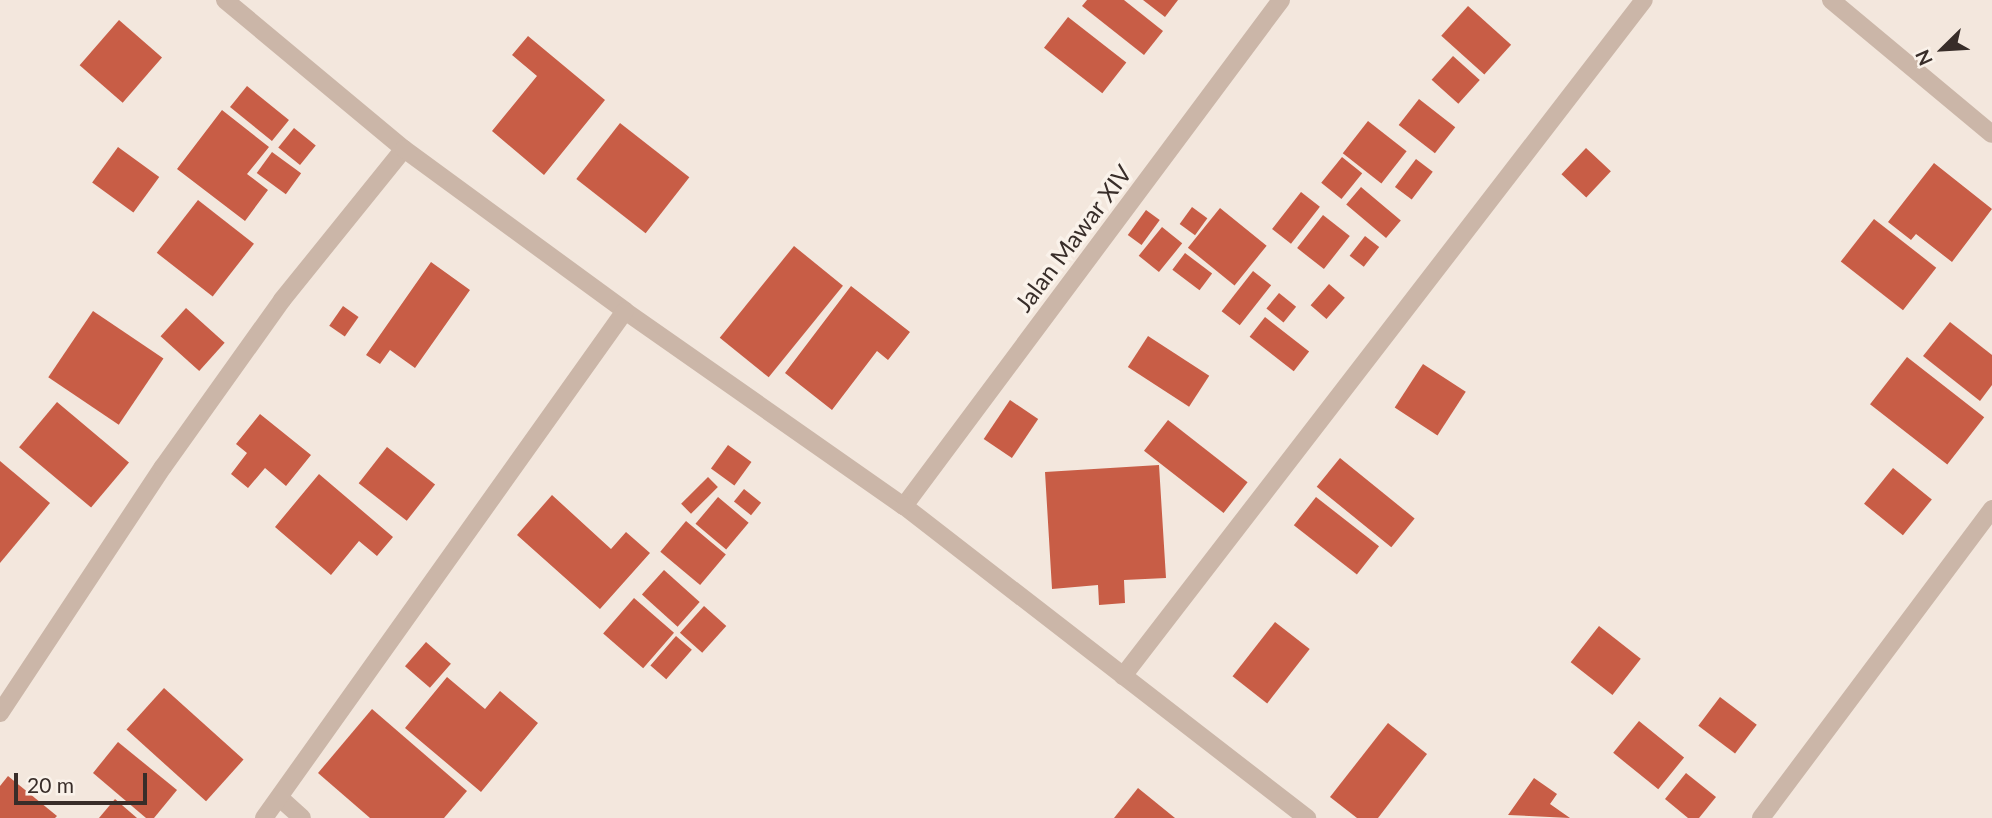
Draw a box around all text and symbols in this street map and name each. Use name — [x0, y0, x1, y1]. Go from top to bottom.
north arrow — [1908, 14, 1978, 84]
text: N — [1910, 46, 1937, 69]
street label: Jalan Mawar XIV — [1008, 159, 1138, 317]
scale bar — [18, 758, 150, 802]
text: 20 m — [27, 772, 74, 797]

